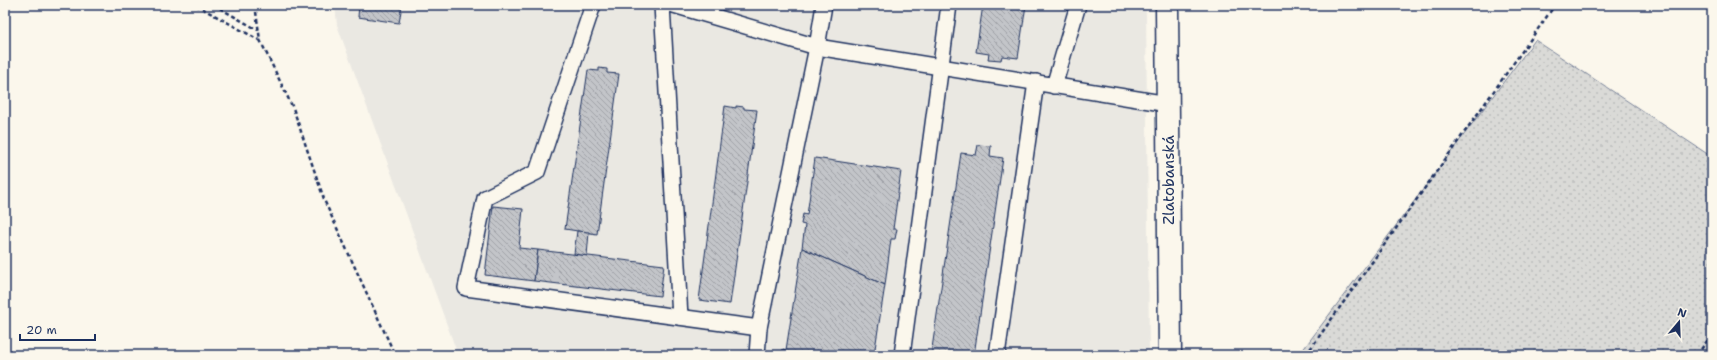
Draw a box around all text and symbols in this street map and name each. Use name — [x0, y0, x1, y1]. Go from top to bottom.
street label: Zlatobanská — [1159, 135, 1179, 225]
north arrow — [1659, 302, 1699, 342]
text: N — [1676, 305, 1689, 322]
scale bar — [20, 316, 95, 342]
text: 20 m — [26, 322, 57, 338]

